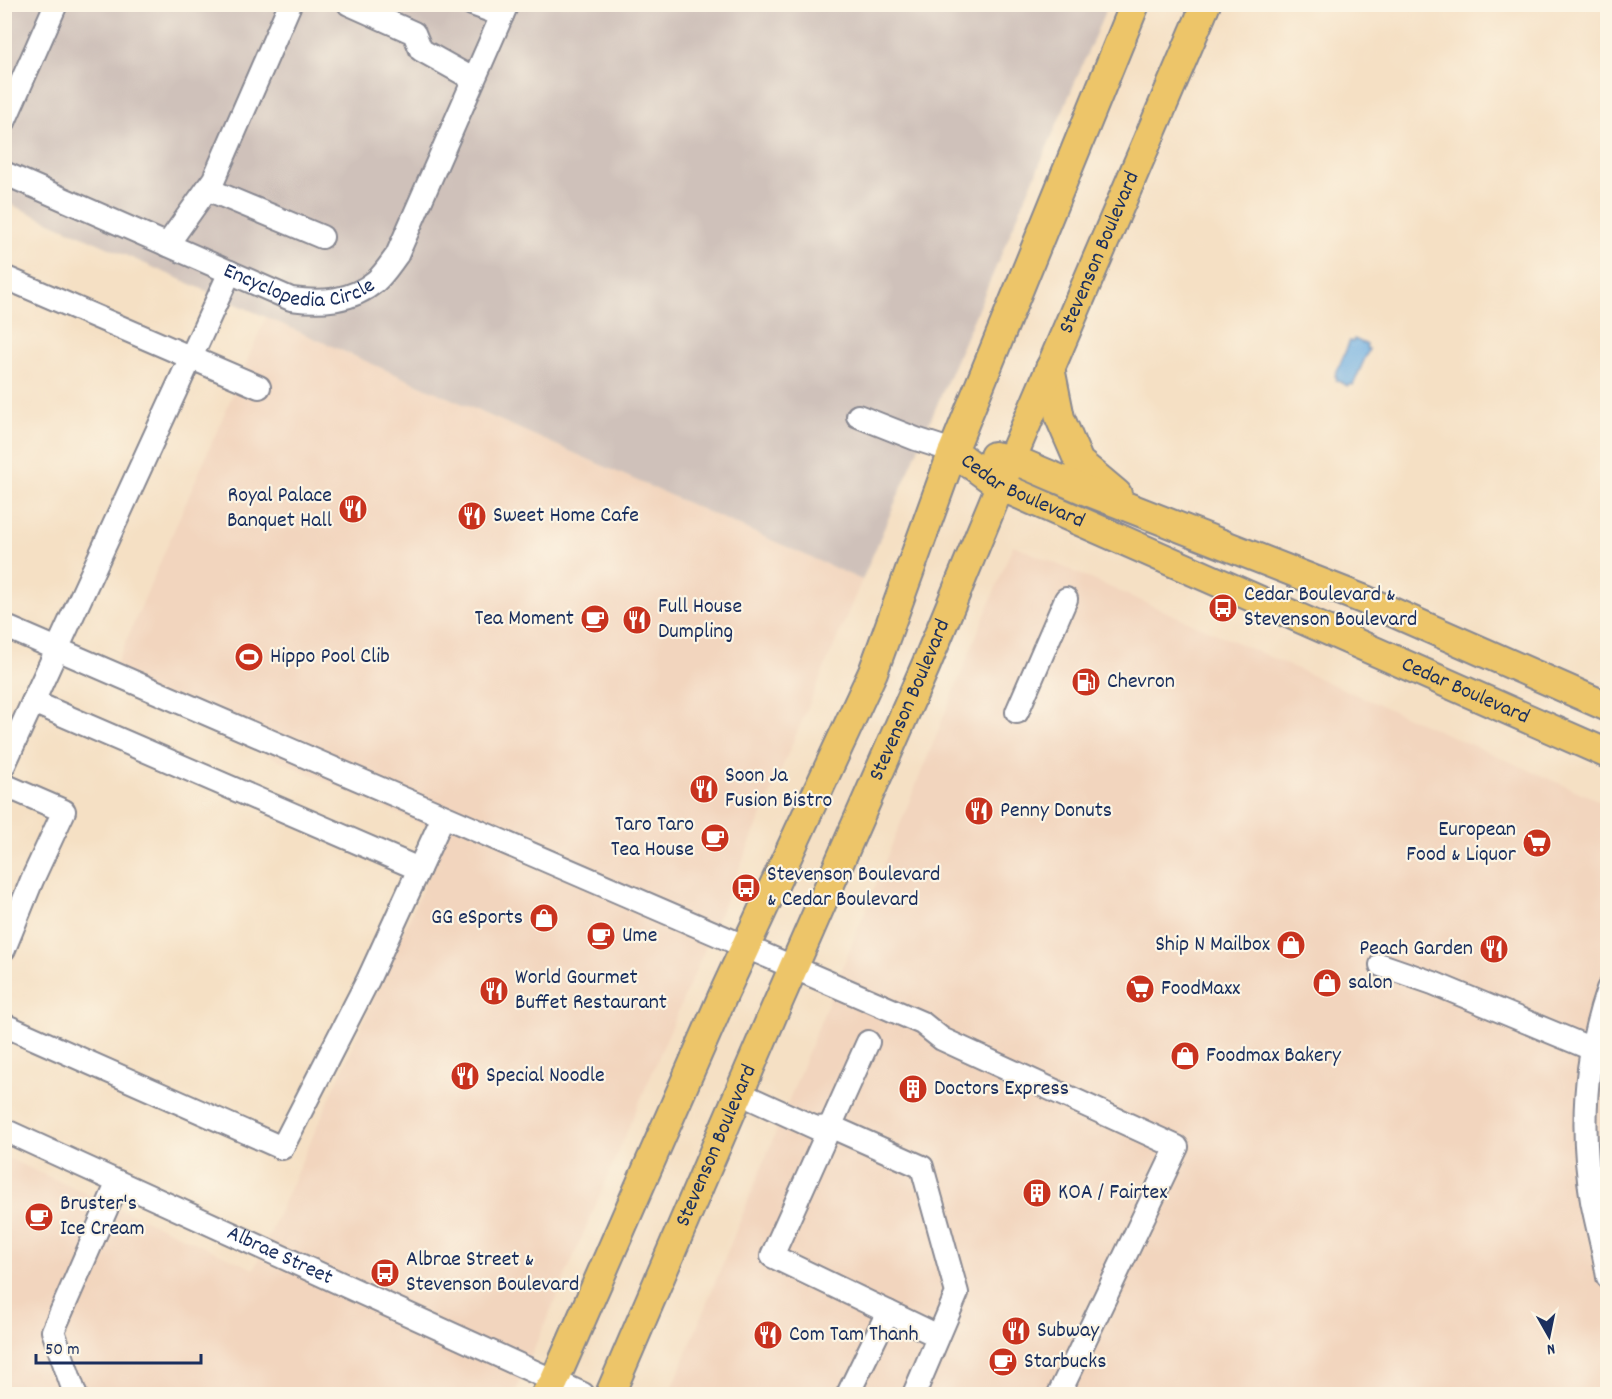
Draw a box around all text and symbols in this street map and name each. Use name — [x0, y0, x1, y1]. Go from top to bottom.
street label: Stevenson Boulevard — [1051, 167, 1148, 339]
street label: Encyclopedia Circle — [218, 256, 382, 316]
street label: Cedar Boulevard — [954, 446, 1089, 537]
place label: Royal Palace Banquet Hall — [227, 481, 332, 537]
restaurant icon: Royal Palace Banquet Hall — [337, 493, 369, 525]
restaurant icon: Sweet Home Cafe — [456, 500, 488, 532]
place label: Sweet Home Cafe — [493, 501, 639, 532]
place label: Cedar Boulevard & Stevenson Boulevard — [1244, 580, 1417, 636]
place label: Full House Dumpling — [658, 592, 742, 648]
bus stop icon: Cedar Boulevard & Stevenson Boulevard — [1207, 592, 1239, 624]
cafe icon: Tea Moment — [579, 603, 611, 635]
place label: Tea Moment — [474, 604, 574, 635]
restaurant icon: Full House Dumpling — [621, 604, 653, 636]
street label: Stevenson Boulevard — [861, 615, 959, 786]
sports icon: Hippo Pool Clib — [233, 641, 265, 673]
place label: Hippo Pool Clib — [270, 642, 390, 673]
street label: Cedar Boulevard — [1396, 649, 1534, 733]
fuel station icon: Chevron — [1070, 666, 1102, 698]
place label: Chevron — [1107, 667, 1175, 698]
place label: Soon Ja Fusion Bistro — [725, 761, 832, 817]
restaurant icon: Soon Ja Fusion Bistro — [688, 773, 720, 805]
restaurant icon: Penny Donuts — [963, 795, 995, 827]
place label: Penny Donuts — [1000, 796, 1112, 827]
place label: Taro Taro Tea House — [611, 810, 694, 866]
place label: European Food & Liquor — [1406, 815, 1517, 871]
cafe icon: Taro Taro Tea House — [699, 822, 731, 854]
supermarket icon: European Food & Liquor — [1521, 827, 1553, 859]
place label: Stevenson Boulevard & Cedar Boulevard — [767, 860, 940, 916]
bus stop icon: Stevenson Boulevard & Cedar Boulevard — [730, 872, 762, 904]
shop icon: GG eSports — [528, 902, 560, 934]
place label: GG eSports — [431, 903, 523, 934]
cafe icon: Ume — [585, 920, 617, 952]
place label: Ume — [622, 921, 657, 952]
shop icon: Ship N Mailbox — [1275, 929, 1307, 961]
place label: Ship N Mailbox — [1155, 930, 1270, 961]
restaurant icon: Peach Garden — [1478, 933, 1510, 965]
place label: Peach Garden — [1359, 934, 1473, 965]
place label: World Gourmet Buffet Restaurant — [515, 963, 667, 1019]
shop icon: salon — [1311, 967, 1343, 999]
place label: salon — [1348, 968, 1393, 999]
supermarket icon: FoodMaxx — [1124, 973, 1156, 1005]
place label: FoodMaxx — [1161, 974, 1240, 1005]
restaurant icon: World Gourmet Buffet Restaurant — [478, 975, 510, 1007]
shop icon: Foodmax Bakery — [1169, 1040, 1201, 1072]
place label: Foodmax Bakery — [1206, 1041, 1342, 1072]
restaurant icon: Special Noodle — [449, 1060, 481, 1092]
street label: Stevenson Boulevard — [668, 1060, 765, 1232]
place label: Special Noodle — [486, 1061, 605, 1092]
building icon: Doctors Express — [897, 1073, 929, 1105]
place label: Doctors Express — [934, 1074, 1069, 1105]
building icon: KOA / Fairtex — [1021, 1177, 1053, 1209]
place label: KOA / Fairtex — [1058, 1178, 1167, 1209]
place label: Bruster's Ice Cream — [60, 1189, 145, 1245]
cafe icon: Bruster's Ice Cream — [23, 1201, 55, 1233]
street label: Albrae Street — [222, 1218, 338, 1293]
place label: Albrae Street & Stevenson Boulevard — [406, 1245, 579, 1301]
bus stop icon: Albrae Street & Stevenson Boulevard — [369, 1257, 401, 1289]
north arrow — [1519, 1306, 1579, 1366]
restaurant icon: Subway — [1000, 1315, 1032, 1347]
place label: Subway — [1037, 1316, 1100, 1347]
restaurant icon: Com Tam Thanh — [752, 1319, 784, 1351]
place label: Com Tam Thanh — [789, 1320, 919, 1351]
scale bar — [36, 1327, 201, 1365]
text: N — [1545, 1336, 1557, 1360]
text: 50 m — [45, 1338, 80, 1363]
cafe icon: Starbucks — [987, 1346, 1019, 1378]
place label: Starbucks — [1024, 1347, 1106, 1378]

